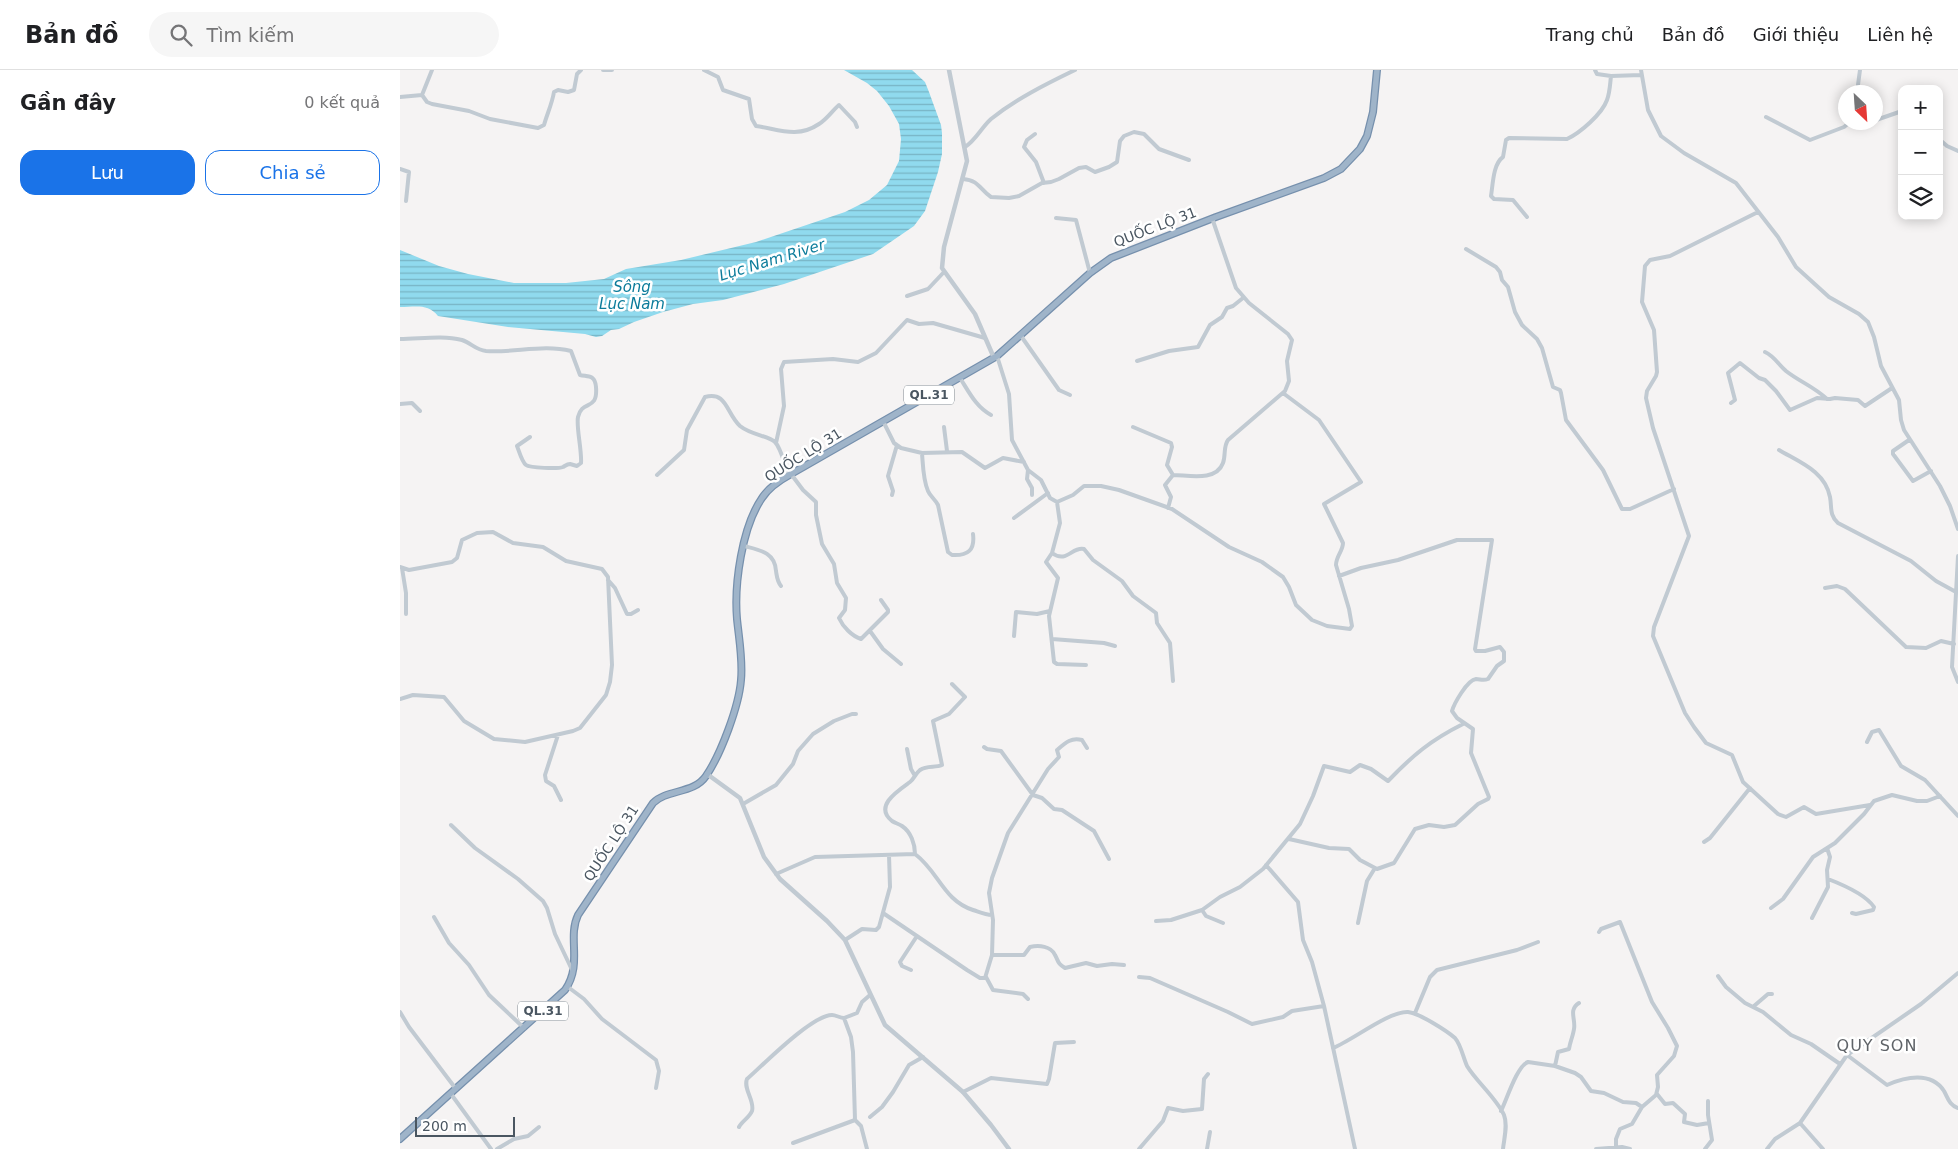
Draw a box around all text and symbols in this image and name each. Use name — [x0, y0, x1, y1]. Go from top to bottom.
search box — [149, 12, 499, 57]
text: Bản đồ — [25, 21, 119, 49]
icon: search — [167, 21, 195, 49]
text: Tìm kiếm — [207, 24, 295, 46]
text: Trang chủ — [1546, 24, 1634, 45]
text: Bản đồ — [1662, 24, 1725, 45]
text: Giới thiệu — [1753, 24, 1839, 45]
text: Liên hệ — [1867, 24, 1933, 45]
north arrow — [1838, 85, 1883, 130]
map controls — [1898, 85, 1943, 220]
button: + — [1898, 85, 1943, 130]
text: Gần đây — [20, 91, 116, 115]
text: 0 kết quả — [304, 93, 380, 112]
button: − — [1898, 130, 1943, 175]
button: Lưu — [20, 150, 195, 195]
button: Chia sẻ — [205, 150, 380, 195]
button: layers — [1898, 175, 1943, 220]
street label: QUỐC LỘ 31 — [1111, 202, 1199, 250]
water label: Lục Nam River — [717, 235, 828, 285]
water label: Sông Lục Nam — [599, 278, 665, 313]
road number: QL.31 — [904, 386, 954, 404]
street label: QUỐC LỘ 31 — [761, 423, 844, 485]
street label: QUỐC LỘ 31 — [579, 801, 642, 884]
road number: QL.31 — [518, 1001, 568, 1020]
district label: QUY SON — [1837, 1036, 1917, 1055]
scale bar — [415, 1114, 515, 1137]
text: 200 m — [422, 1118, 467, 1134]

